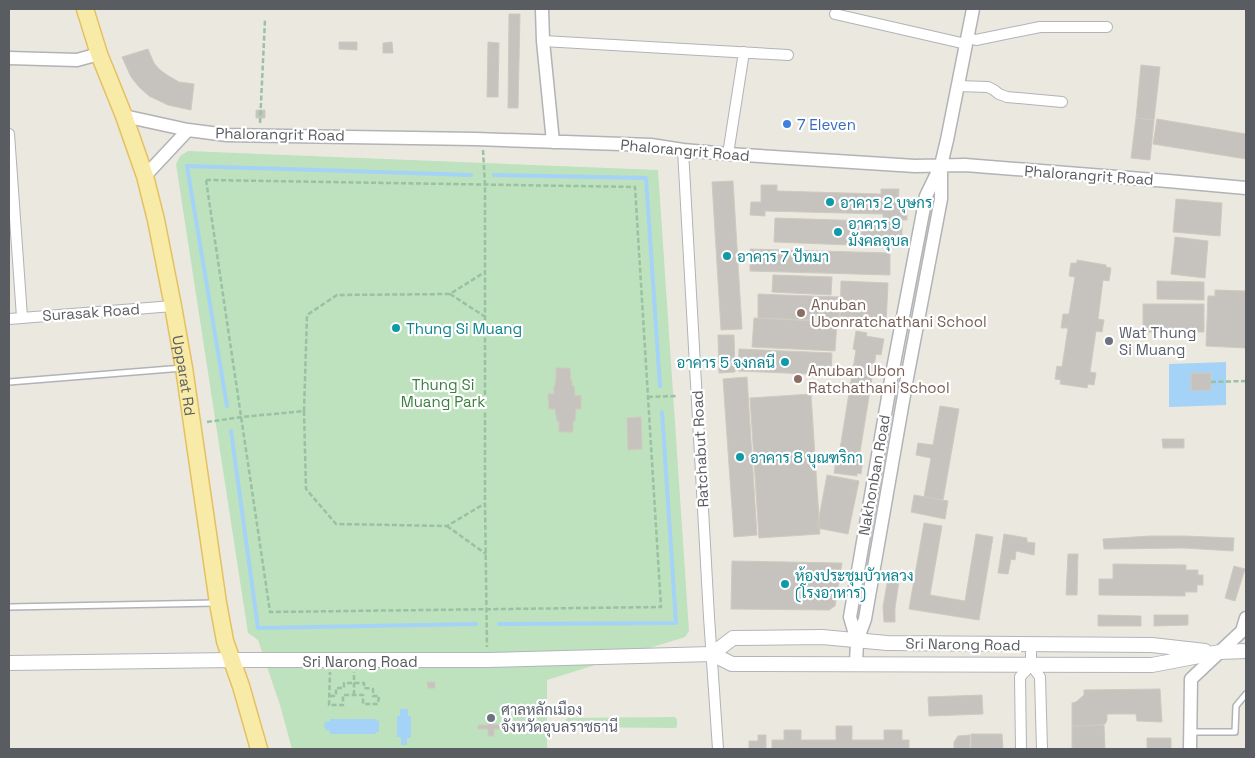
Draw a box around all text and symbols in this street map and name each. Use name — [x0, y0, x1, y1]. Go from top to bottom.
place label: 7 Eleven — [797, 115, 856, 134]
marker: 7 Eleven — [781, 118, 793, 130]
street label: Phalorangrit Road — [215, 123, 345, 145]
street label: Phalorangrit Road — [620, 135, 750, 165]
street label: Phalorangrit Road — [1024, 161, 1154, 189]
place label: อาคาร 2 บุษกร — [840, 193, 932, 214]
marker: อาคาร 2 บุษกร — [824, 196, 836, 208]
place label: อาคาร 9 มังคลอุบล — [848, 214, 909, 252]
marker: อาคาร 9 มังคลอุบล — [832, 226, 844, 238]
place label: อาคาร 7 ปัทมา — [737, 247, 829, 266]
marker: อาคาร 7 ปัทมา — [721, 250, 733, 262]
place label: Anuban Ubonratchathani School — [811, 295, 987, 331]
street label: Surasak Road — [42, 299, 140, 325]
marker: Anuban Ubonratchathani School — [795, 307, 807, 319]
place label: Thung Si Muang — [406, 319, 522, 338]
marker: Thung Si Muang — [390, 322, 402, 334]
place label: Wat Thung Si Muang — [1119, 323, 1196, 359]
street label: Upparat Rd — [169, 334, 200, 417]
marker: Wat Thung Si Muang — [1103, 335, 1115, 347]
place label: อาคาร 5 จงกลนี — [677, 353, 775, 372]
marker: อาคาร 5 จงกลนี — [779, 356, 791, 368]
place label: Anuban Ubon Ratchathani School — [808, 361, 950, 397]
marker: Anuban Ubon Ratchathani School — [792, 373, 804, 385]
park label: Thung Si Muang Park — [401, 375, 485, 411]
street label: Ratchabut Road — [687, 390, 713, 508]
street label: Nakhonban Road — [854, 413, 894, 537]
place label: อาคาร 8 บุณฑริกา — [750, 448, 863, 469]
marker: อาคาร 8 บุณฑริกา — [734, 451, 746, 463]
place label: ห้องประชุมบัวหลวง (โรงอาหาร) — [795, 566, 914, 603]
marker: ห้องประชุมบัวหลวง (โรงอาหาร) — [779, 578, 791, 590]
street label: Sri Narong Road — [905, 633, 1021, 655]
street label: Sri Narong Road — [302, 652, 418, 671]
place label: ศาลหลักเมือง จังหวัดอุบลราชธานี — [501, 700, 618, 738]
marker: ศาลหลักเมือง จังหวัดอุบลราชธานี — [485, 712, 497, 724]

